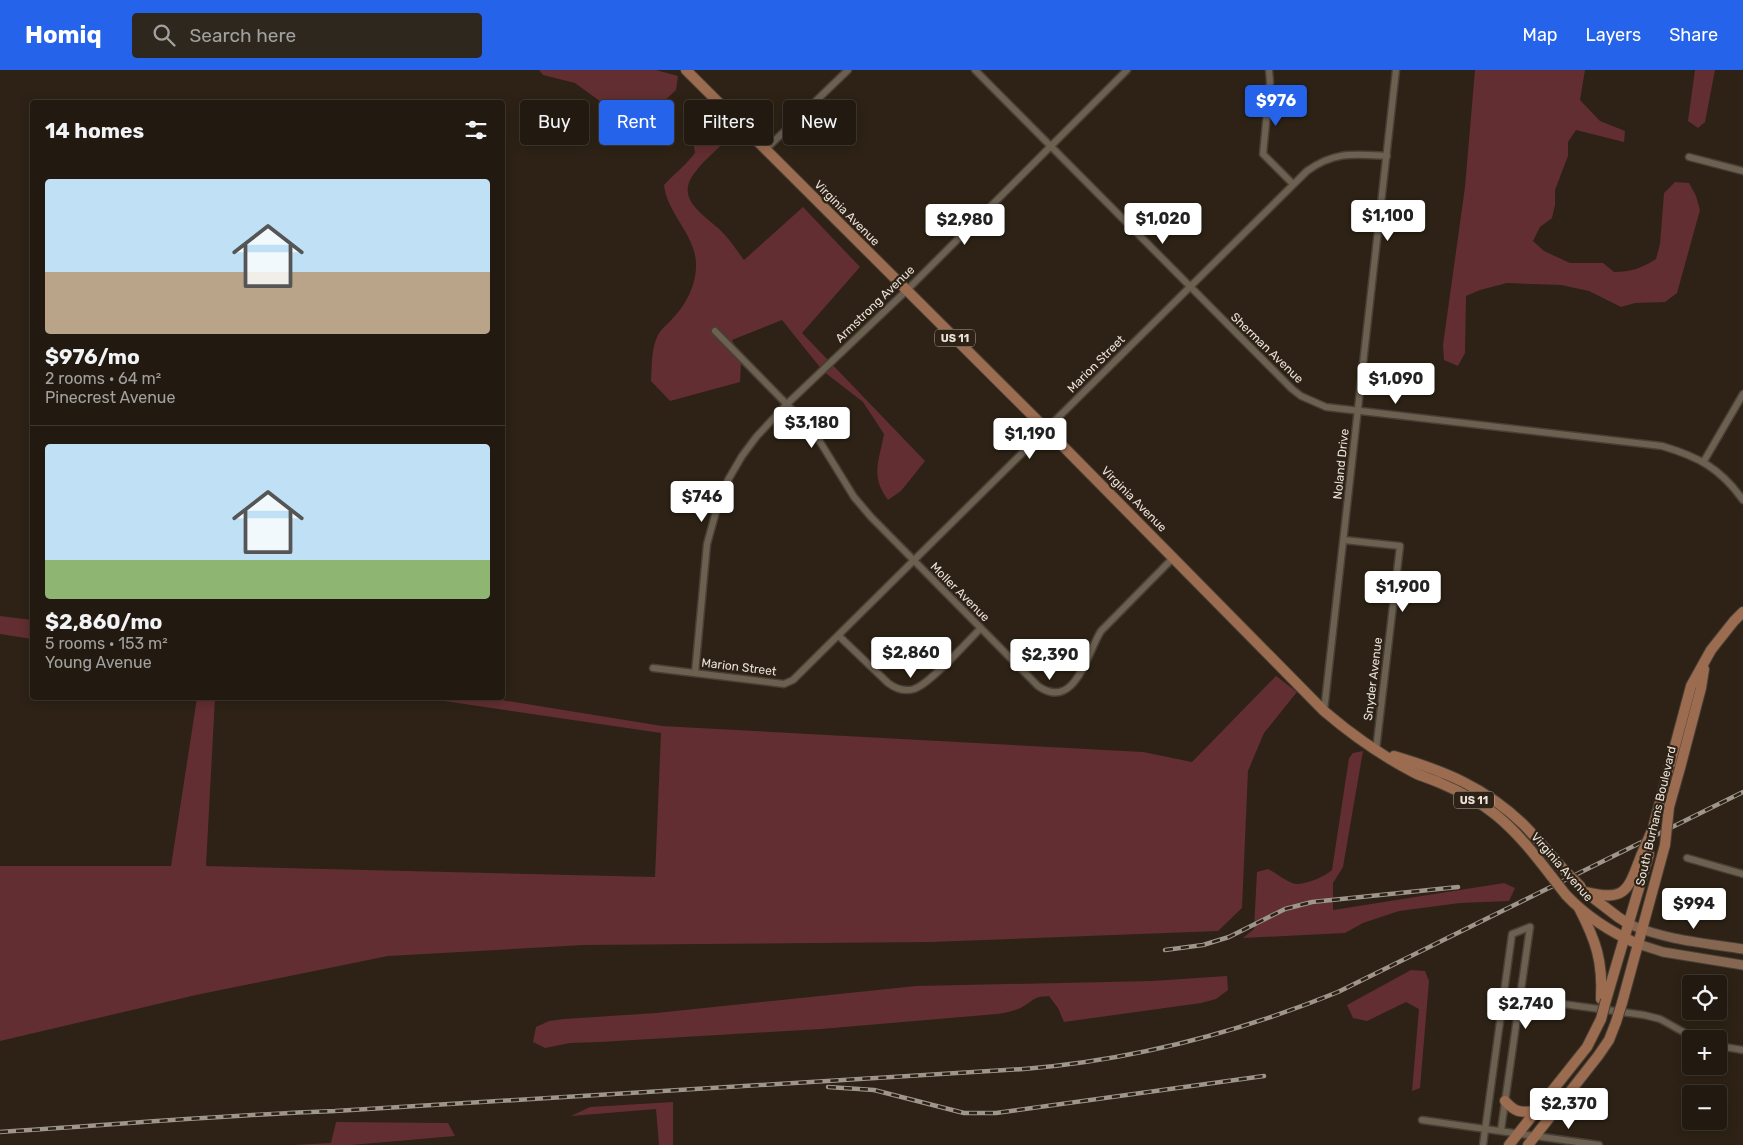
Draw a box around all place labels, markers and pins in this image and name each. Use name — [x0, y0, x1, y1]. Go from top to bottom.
pin: $976 — [1246, 85, 1306, 127]
pin: $1,100 — [1347, 200, 1429, 242]
pin: $1,020 — [1122, 202, 1204, 245]
pin: $2,980 — [924, 204, 1006, 246]
pin: $1,090 — [1355, 362, 1437, 405]
pin: $3,180 — [771, 406, 853, 449]
pin: $1,190 — [989, 418, 1071, 460]
pin: $746 — [672, 480, 732, 523]
pin: $1,900 — [1362, 570, 1444, 613]
pin: $2,860 — [870, 636, 952, 679]
pin: $2,390 — [1009, 638, 1091, 681]
pin: $994 — [1664, 888, 1724, 930]
pin: $2,740 — [1485, 988, 1567, 1030]
pin: $2,370 — [1528, 1088, 1610, 1130]

